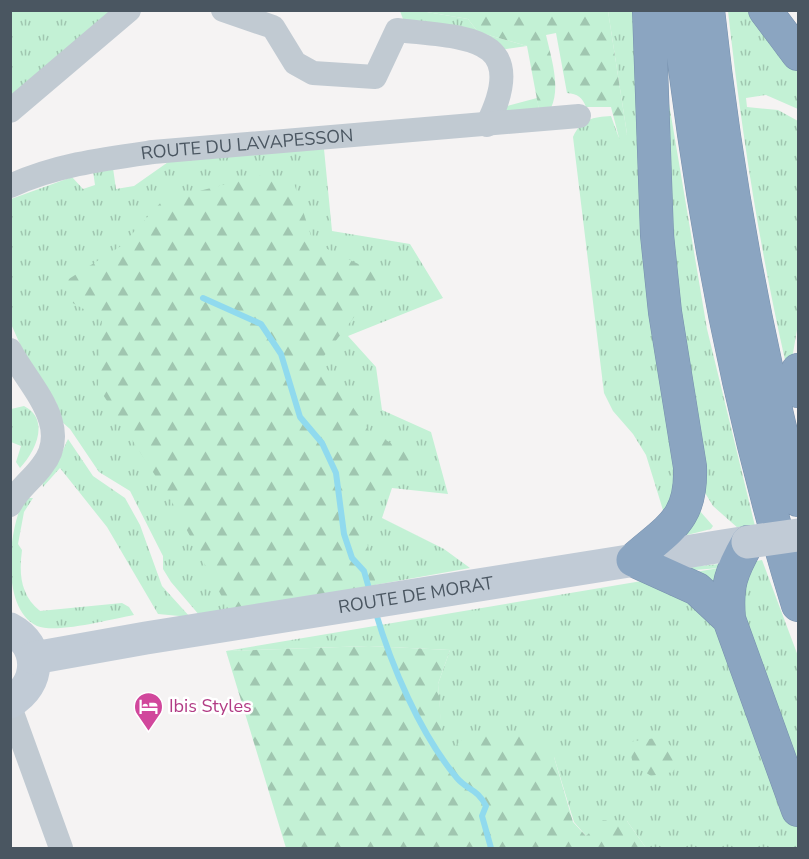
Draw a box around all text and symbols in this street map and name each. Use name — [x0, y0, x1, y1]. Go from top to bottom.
street label: ROUTE DU LAVAPESSON — [139, 123, 354, 166]
street label: ROUTE DE MORAT — [336, 571, 495, 619]
hotel icon: Ibis Styles — [132, 690, 164, 732]
place label: Ibis Styles — [169, 694, 252, 718]

